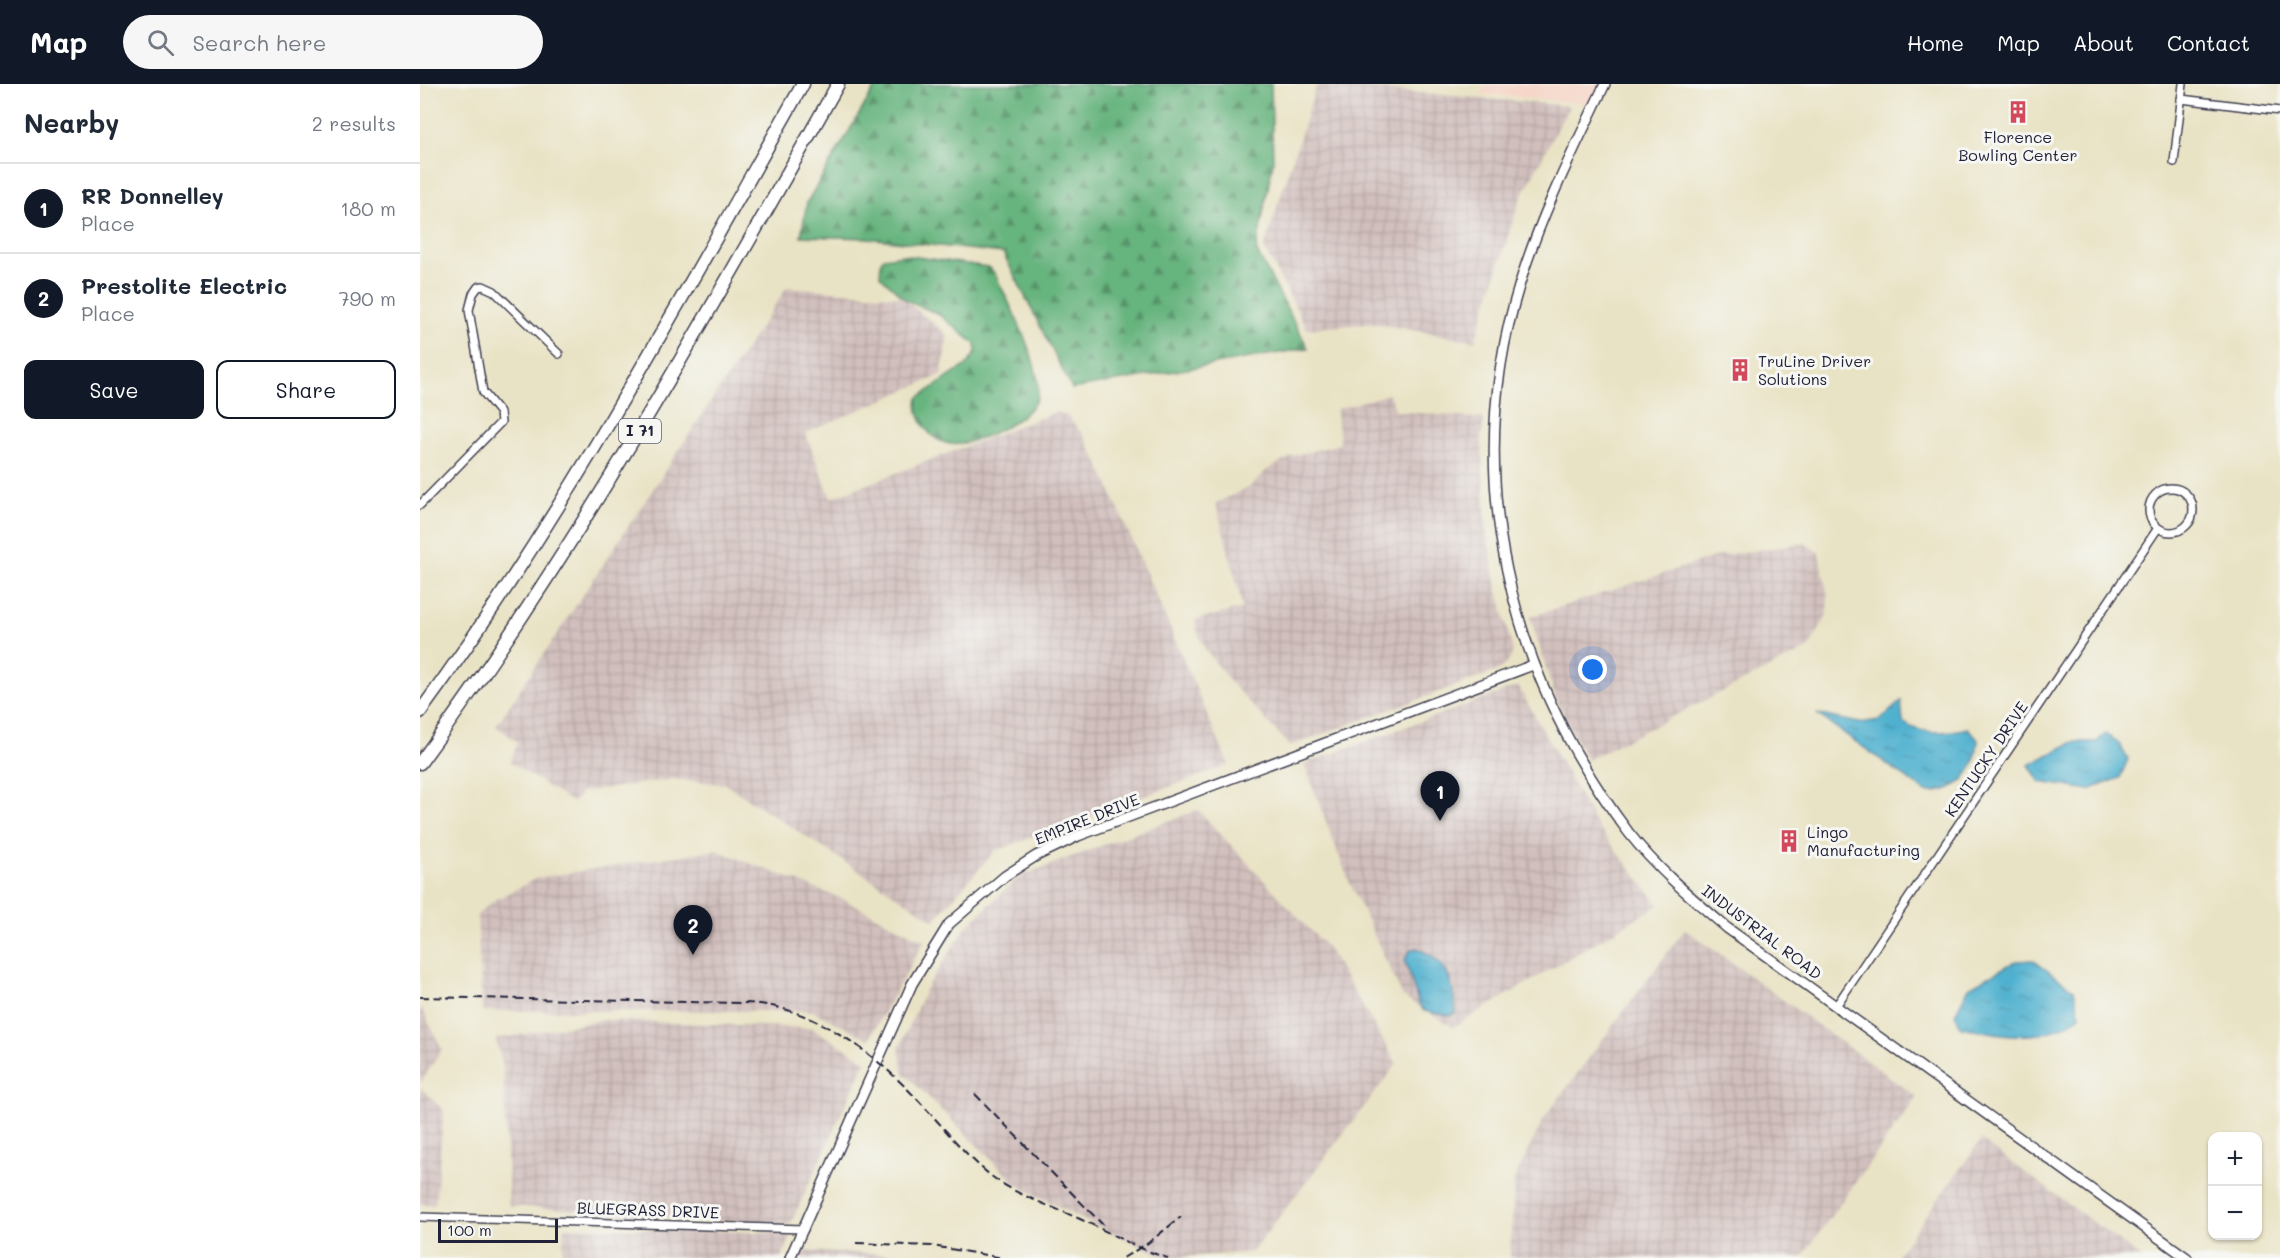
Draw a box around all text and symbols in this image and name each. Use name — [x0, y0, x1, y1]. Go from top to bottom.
search box — [123, 15, 543, 69]
text: Map — [30, 24, 87, 60]
icon: search — [144, 26, 177, 59]
text: Search here — [192, 28, 326, 57]
text: Home — [1907, 29, 1964, 56]
text: Map — [1997, 29, 2040, 56]
text: About — [2073, 29, 2134, 56]
text: Contact — [2167, 29, 2250, 56]
building icon: Florence Bowling Center — [2005, 99, 2031, 125]
text: Nearby — [24, 106, 119, 140]
text: 2 results — [312, 110, 396, 136]
place label: Florence Bowling Center — [1958, 126, 2078, 165]
text: RR Donnelley — [81, 181, 224, 210]
text: 1 — [39, 195, 48, 221]
text: 180 m — [340, 195, 396, 221]
text: Place — [81, 210, 135, 236]
text: Prestolite Electric — [81, 271, 287, 300]
text: 2 — [38, 285, 49, 311]
text: 790 m — [338, 285, 396, 311]
text: Place — [81, 300, 135, 326]
place label: TruLine Driver Solutions — [1758, 350, 1871, 389]
building icon: TruLine Driver Solutions — [1727, 357, 1753, 383]
button: Save — [24, 360, 204, 419]
button: Share — [216, 360, 396, 419]
road number: I 71 — [619, 419, 661, 443]
your location — [1578, 655, 1607, 684]
street label: KENTUCKY DRIVE — [1939, 697, 2032, 820]
pin: 1 — [1420, 772, 1460, 821]
street label: EMPIRE DRIVE — [1031, 788, 1142, 849]
place label: Lingo Manufacturing — [1807, 821, 1920, 860]
building icon: Lingo Manufacturing — [1776, 828, 1802, 854]
street label: INDUSTRIAL ROAD — [1698, 880, 1827, 984]
pin: 2 — [674, 906, 712, 955]
map controls — [2208, 1132, 2262, 1240]
button: + — [2208, 1132, 2262, 1186]
button: − — [2208, 1186, 2262, 1240]
street label: BLUEGRASS DRIVE — [577, 1197, 719, 1222]
scale bar — [438, 1216, 558, 1244]
text: 100 m — [447, 1219, 492, 1240]

